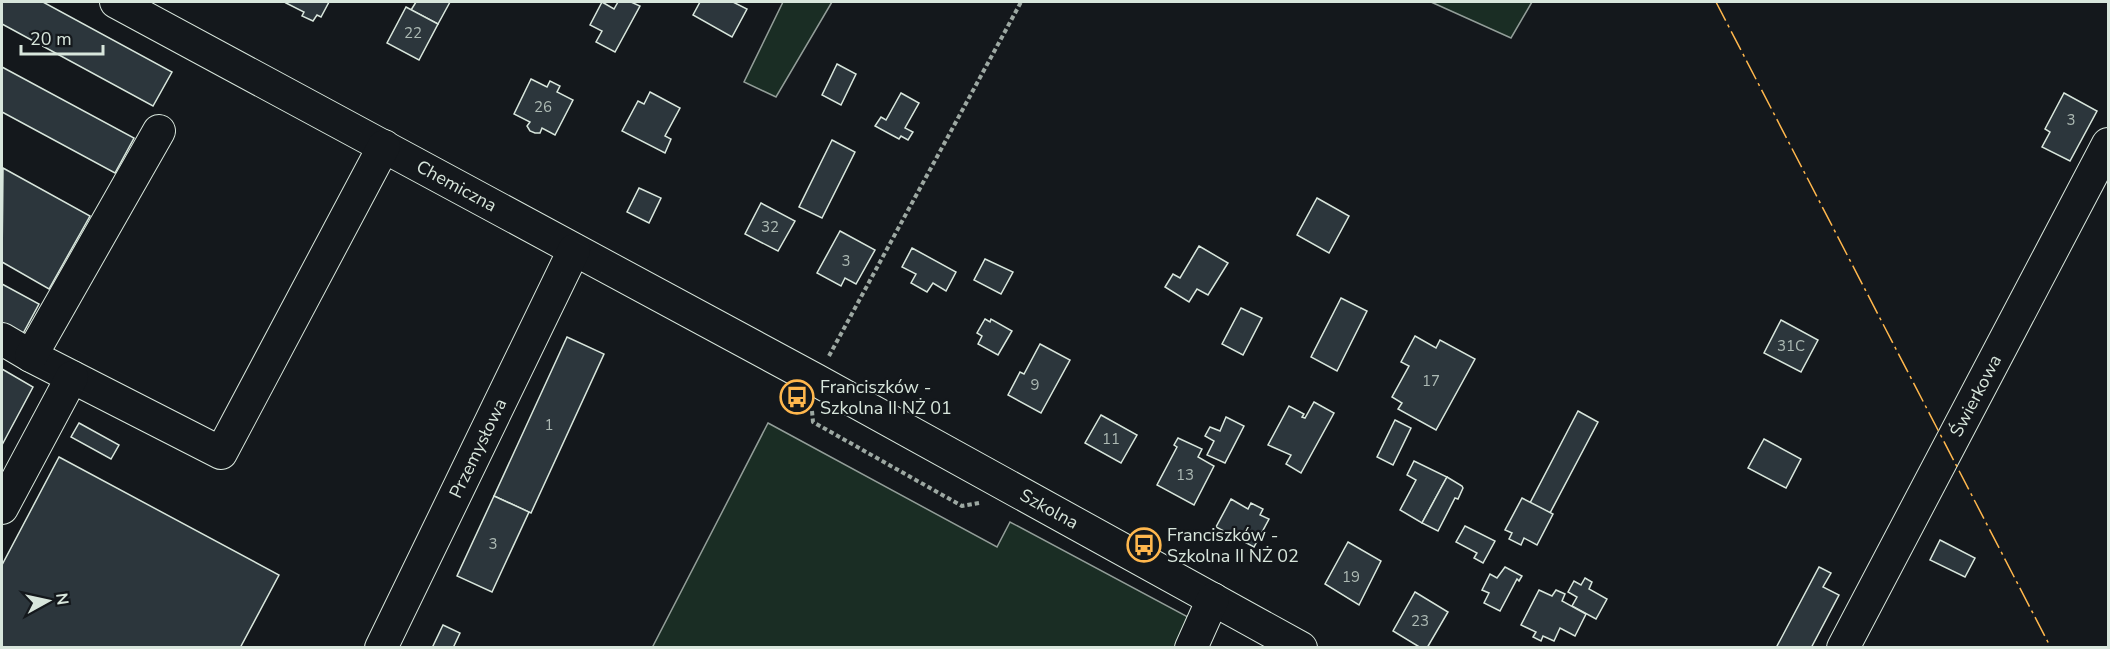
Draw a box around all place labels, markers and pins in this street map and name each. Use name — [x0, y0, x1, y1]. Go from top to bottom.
place label: Franciszków - Szkolna II NŻ 01 — [820, 375, 952, 420]
bus stop icon: Franciszków - Szkolna II NŻ 01 — [779, 379, 815, 415]
place label: Franciszków - Szkolna II NŻ 02 — [1167, 523, 1299, 568]
bus stop icon: Franciszków - Szkolna II NŻ 02 — [1126, 527, 1162, 563]

